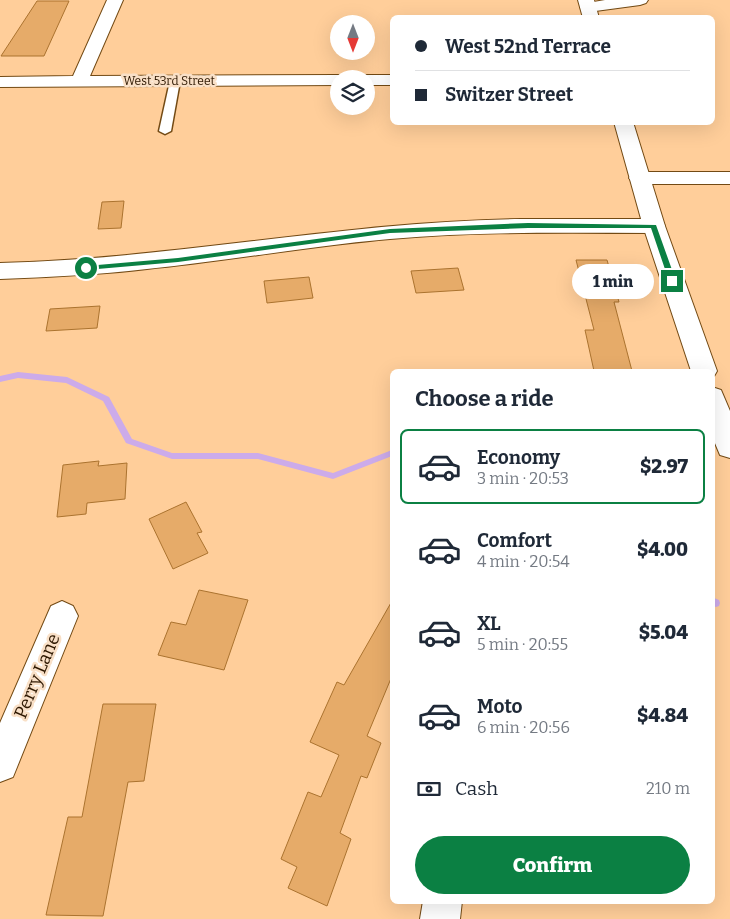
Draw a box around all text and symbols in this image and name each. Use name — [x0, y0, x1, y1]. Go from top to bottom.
north arrow — [330, 15, 375, 60]
map controls — [330, 15, 375, 115]
text: West 52nd Terrace — [445, 35, 611, 58]
button: layers — [330, 70, 375, 115]
street label: West 53rd Street — [123, 74, 215, 88]
text: Switzer Street — [445, 83, 573, 106]
route start — [75, 257, 97, 279]
callout: 1 min — [572, 264, 654, 298]
route end — [661, 270, 683, 292]
text: 1 min — [593, 272, 633, 291]
text: Choose a ride — [415, 385, 554, 412]
icon: car — [417, 444, 462, 489]
text: Economy — [477, 446, 560, 469]
text: $2.97 — [640, 455, 688, 478]
text: 3 min · 20:53 — [477, 469, 569, 488]
icon: car — [417, 527, 462, 572]
text: Comfort — [477, 529, 552, 552]
text: $4.00 — [637, 538, 688, 561]
text: 4 min · 20:54 — [477, 552, 570, 571]
icon: car — [417, 610, 462, 655]
text: XL — [477, 612, 501, 635]
text: $5.04 — [639, 621, 688, 644]
street label: Perry Lane — [9, 630, 65, 722]
text: 5 min · 20:55 — [477, 635, 568, 654]
icon: car — [417, 693, 462, 738]
text: Moto — [477, 695, 523, 718]
text: $4.84 — [637, 704, 688, 727]
text: 6 min · 20:56 — [477, 718, 570, 737]
icon: cash — [415, 775, 443, 803]
text: Cash — [455, 777, 498, 800]
text: 210 m — [646, 779, 690, 798]
button: Confirm — [415, 836, 690, 894]

